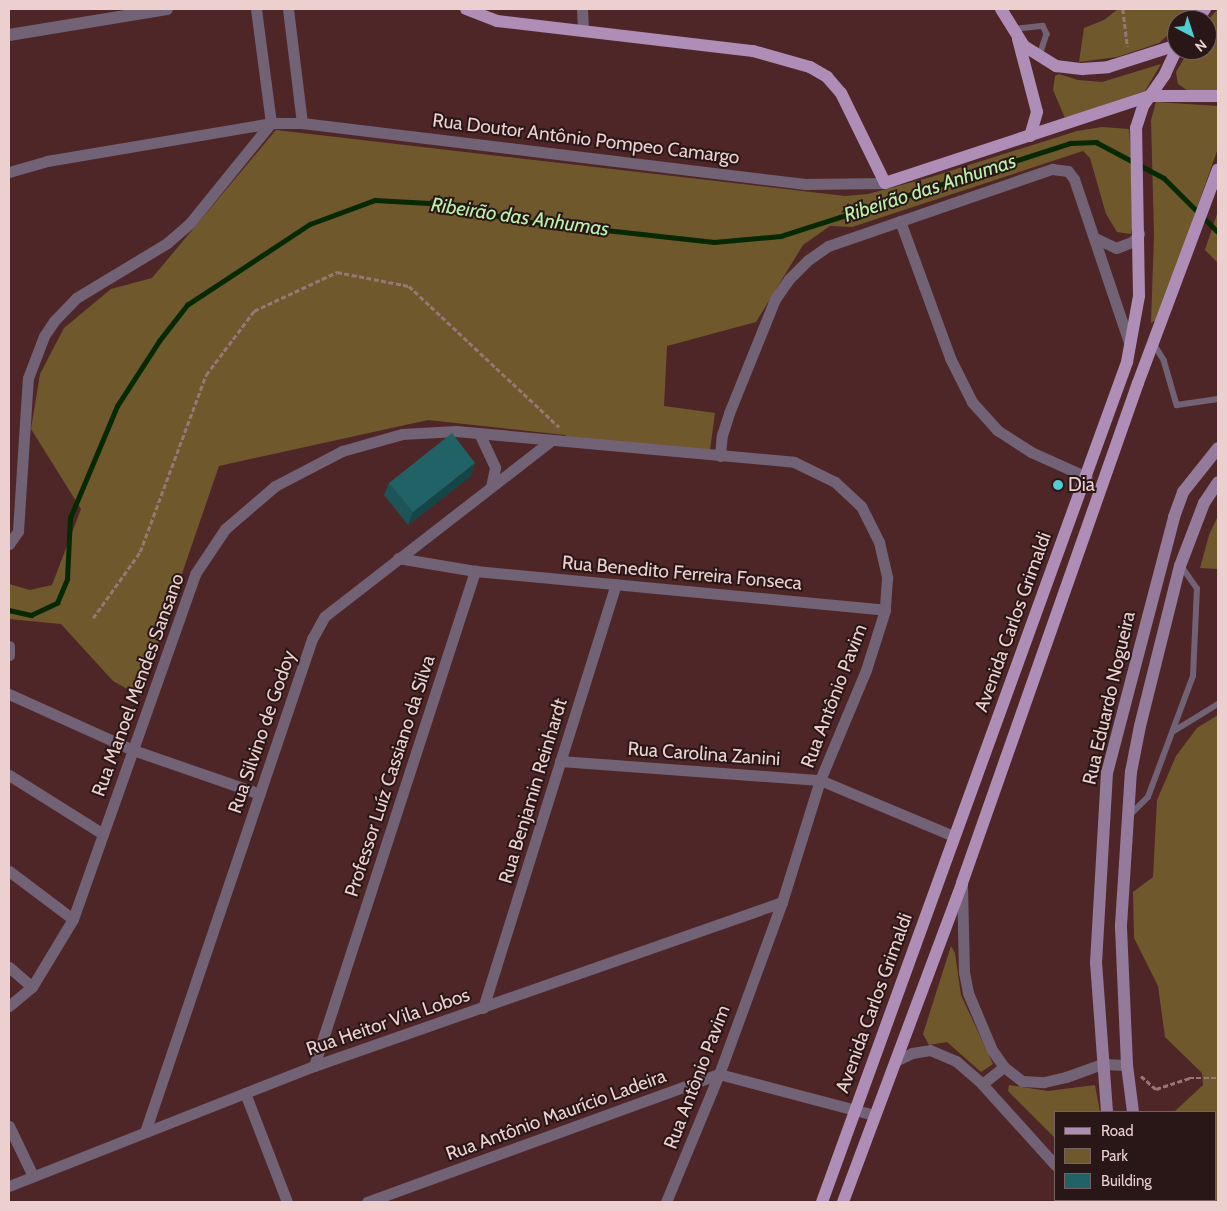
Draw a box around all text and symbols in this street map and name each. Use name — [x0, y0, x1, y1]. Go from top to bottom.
north arrow — [1167, 10, 1217, 60]
text: N — [1191, 36, 1211, 56]
street label: Rua Doutor Antônio Pompeo Camargo — [431, 109, 741, 169]
water label: Ribeirão das Anhumas — [841, 149, 1019, 227]
water label: Ribeirão das Anhumas — [429, 193, 611, 241]
place label: Dia — [1068, 474, 1095, 496]
marker: Dia — [1052, 479, 1064, 491]
street label: Avenida Carlos Grimaldi — [970, 529, 1056, 715]
street label: Rua Benedito Ferreira Fonseca — [561, 551, 803, 595]
street label: Rua Manoel Mendes Sansano — [87, 570, 189, 800]
street label: Rua Eduardo Nogueira — [1078, 609, 1140, 787]
street label: Rua Antônio Pavim — [796, 621, 872, 771]
street label: Rua Silvino de Godoy — [223, 648, 301, 816]
street label: Professor Luíz Cassiano da Silva — [340, 652, 440, 900]
street label: Rua Benjamin Reinhardt — [494, 696, 572, 886]
street label: Rua Carolina Zanini — [627, 737, 781, 771]
street label: Avenida Carlos Grimaldi — [831, 910, 917, 1096]
street label: Rua Heitor Vila Lobos — [303, 983, 473, 1061]
street label: Rua Antônio Pavim — [659, 1002, 735, 1152]
street label: Rua Antônio Maurício Ladeira — [443, 1065, 669, 1165]
legend — [1054, 1111, 1217, 1201]
text: Road — [1101, 1122, 1134, 1140]
text: Park — [1101, 1147, 1128, 1165]
text: Building — [1101, 1172, 1152, 1190]

